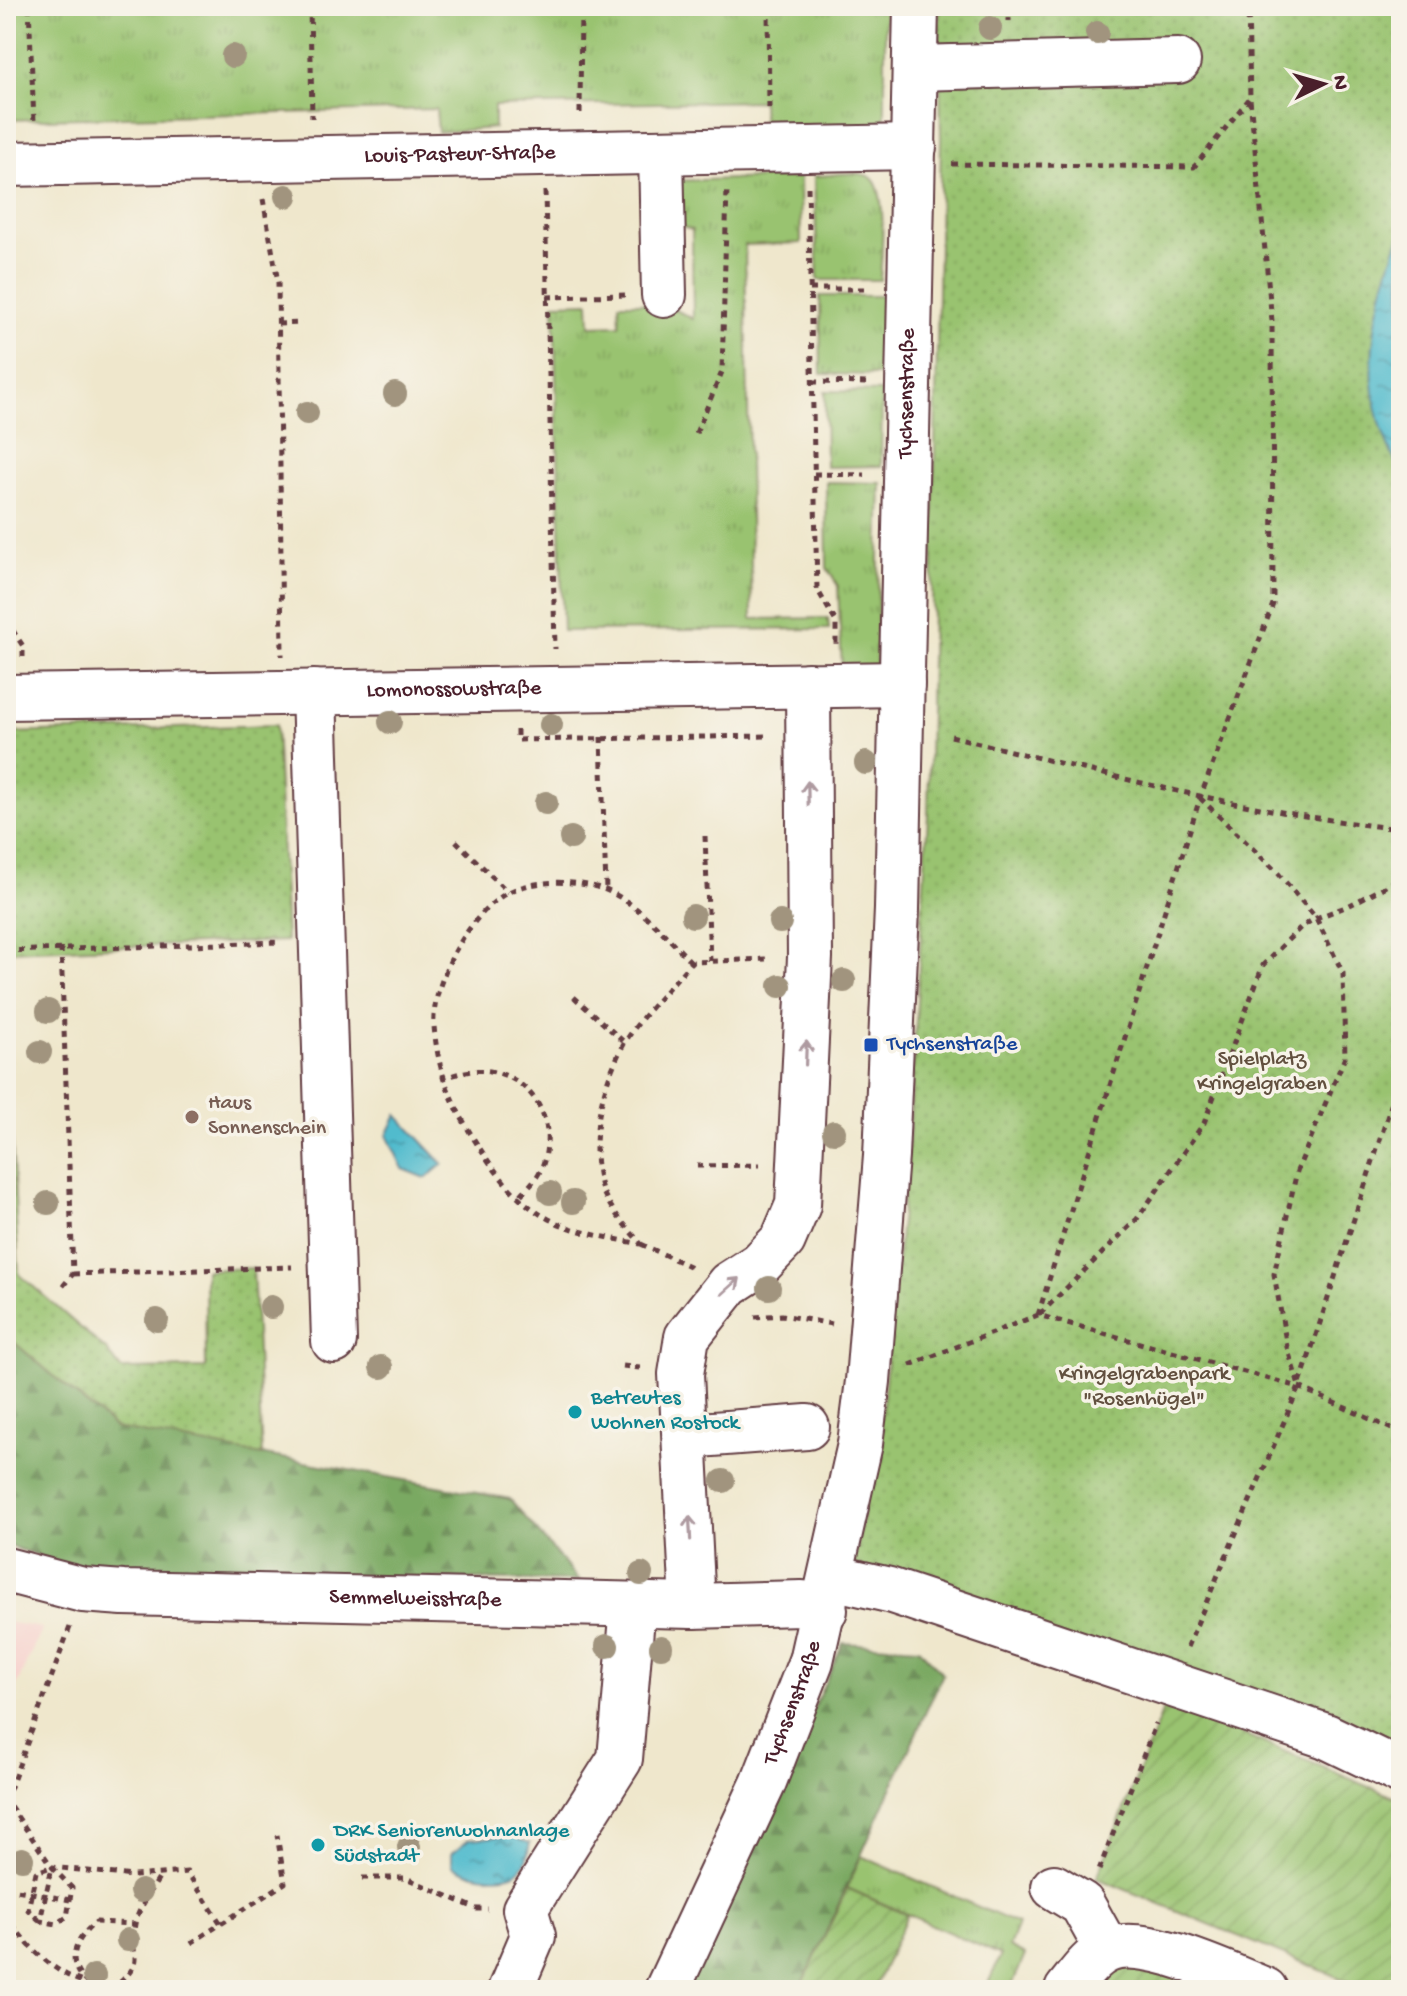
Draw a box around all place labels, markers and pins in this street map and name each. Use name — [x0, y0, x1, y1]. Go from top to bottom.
place label: Tychsenstraße — [885, 1032, 1018, 1058]
marker: Tychsenstraße — [862, 1036, 880, 1054]
place label: Haus Sonnenschein — [208, 1091, 327, 1142]
marker: Haus Sonnenschein — [183, 1108, 201, 1126]
place label: Betreutes Wohnen Rostock — [590, 1386, 741, 1437]
marker: Betreutes Wohnen Rostock — [566, 1403, 584, 1421]
place label: DRK Seniorenwohnanlage Südstadt — [332, 1819, 570, 1870]
marker: DRK Seniorenwohnanlage Südstadt — [309, 1836, 327, 1854]

